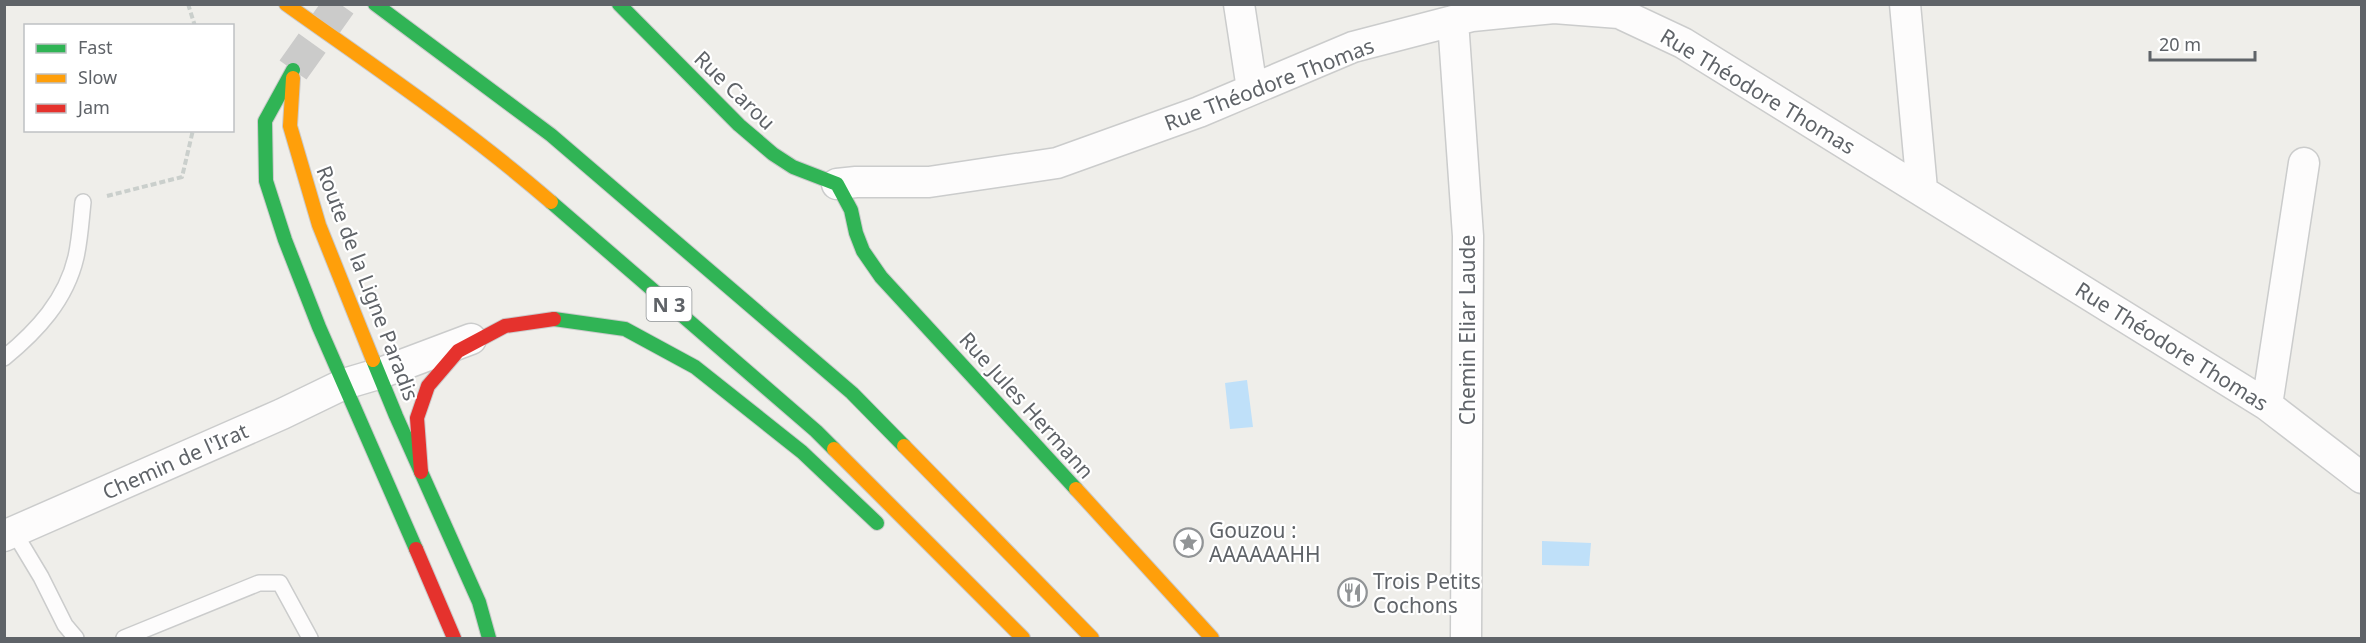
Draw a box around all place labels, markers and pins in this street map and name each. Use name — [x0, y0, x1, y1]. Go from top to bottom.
place label: Gouzou : AAAAAAHH — [1209, 516, 1321, 568]
place icon: Gouzou : AAAAAAHH — [1172, 526, 1204, 558]
place label: Trois Petits Cochons — [1373, 567, 1481, 619]
restaurant icon: Trois Petits Cochons — [1336, 577, 1368, 609]

